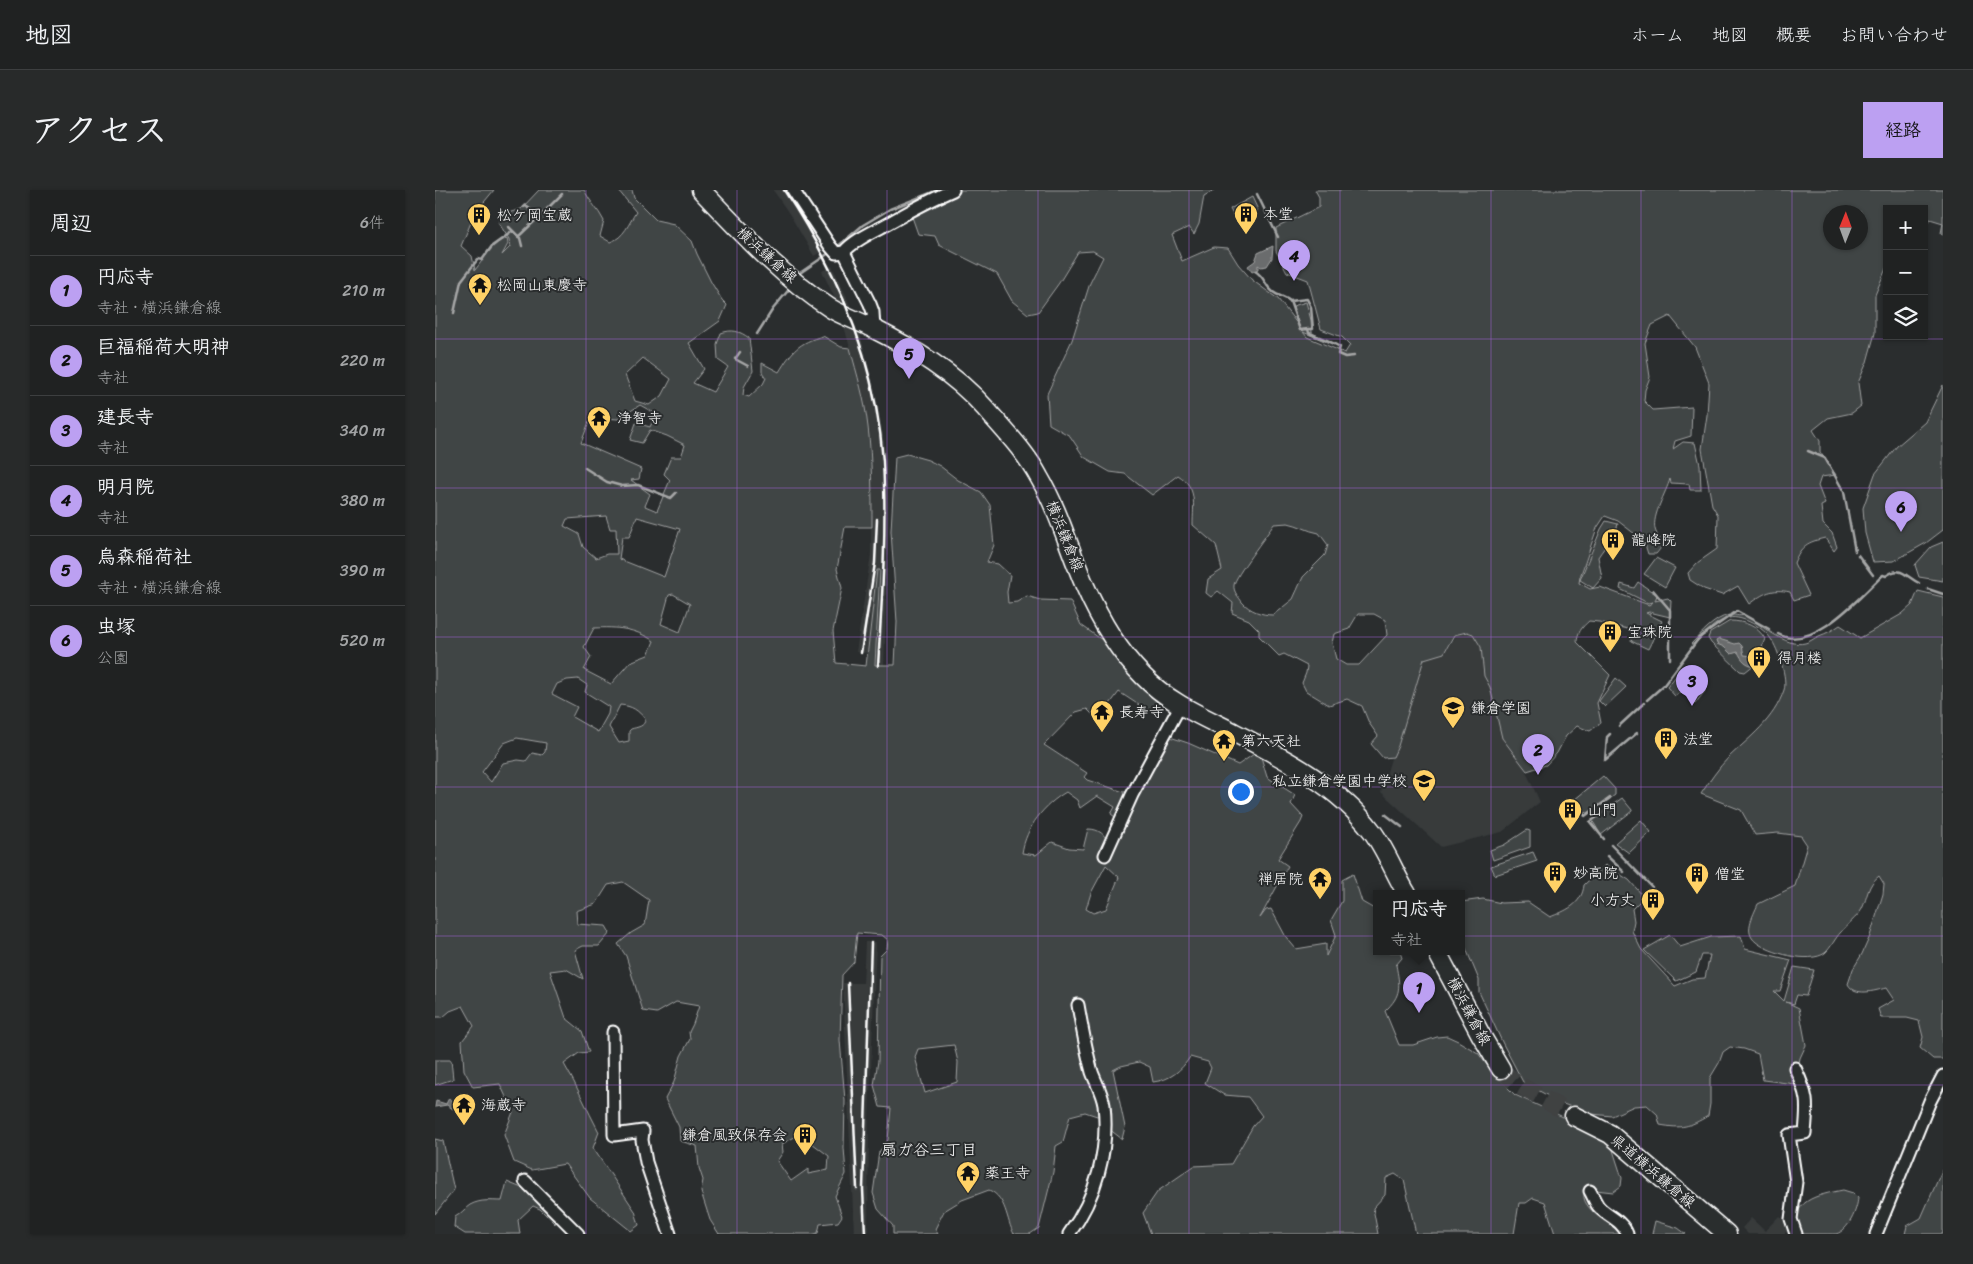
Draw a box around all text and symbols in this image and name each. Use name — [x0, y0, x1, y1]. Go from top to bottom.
text: 地図 — [25, 14, 73, 56]
text: ホーム — [1631, 19, 1684, 51]
text: 地図 — [1712, 19, 1748, 51]
text: 概要 — [1776, 19, 1812, 51]
text: お問い合わせ — [1840, 19, 1948, 51]
text: アクセス — [30, 99, 168, 161]
button: 経路 — [1863, 102, 1943, 158]
building icon: 本堂 — [1233, 201, 1259, 235]
place label: 本堂 — [1263, 201, 1293, 227]
building icon: 松ケ岡宝蔵 — [466, 202, 492, 236]
place label: 松ケ岡宝蔵 — [497, 202, 572, 228]
text: 周辺 — [50, 204, 92, 242]
north arrow — [1823, 205, 1868, 250]
map controls — [1883, 205, 1928, 340]
button: + — [1883, 205, 1928, 250]
text: 6件 — [360, 208, 385, 237]
street label: 横浜鎌倉線 — [730, 220, 804, 290]
pin: 4 — [1278, 240, 1310, 281]
button: − — [1883, 250, 1928, 295]
text: 円応寺 — [97, 260, 154, 293]
temple icon: 松岡山東慶寺 — [467, 272, 493, 306]
place label: 松岡山東慶寺 — [497, 272, 587, 298]
text: 1 — [63, 276, 69, 305]
text: 210 m — [342, 276, 385, 305]
text: 寺社 · 横浜鎌倉線 — [97, 293, 222, 322]
button: layers — [1883, 295, 1928, 340]
text: 巨福稲荷大明神 — [97, 330, 230, 363]
pin: 5 — [893, 338, 925, 379]
text: 2 — [61, 346, 71, 375]
text: 220 m — [340, 346, 385, 375]
text: 寺社 — [97, 363, 129, 392]
text: 建長寺 — [97, 400, 154, 433]
temple icon: 浄智寺 — [586, 405, 612, 439]
place label: 浄智寺 — [617, 405, 662, 431]
text: 3 — [62, 416, 70, 445]
text: 340 m — [340, 416, 385, 445]
text: 寺社 — [97, 433, 129, 462]
text: 明月院 — [97, 470, 154, 503]
text: 4 — [61, 486, 71, 515]
text: 380 m — [340, 486, 385, 515]
pin: 6 — [1885, 491, 1917, 532]
street label: 横浜鎌倉線 — [1039, 496, 1091, 576]
text: 寺社 — [97, 503, 129, 532]
building icon: 龍峰院 — [1600, 527, 1626, 561]
place label: 龍峰院 — [1631, 527, 1676, 553]
text: 烏森稲荷社 — [97, 540, 192, 573]
text: 5 — [61, 556, 71, 585]
text: 390 m — [340, 556, 385, 585]
text: 寺社 · 横浜鎌倉線 — [97, 573, 222, 602]
text: 虫塚 — [97, 610, 135, 643]
building icon: 宝珠院 — [1597, 619, 1623, 653]
place label: 宝珠院 — [1627, 619, 1672, 645]
text: 6 — [61, 626, 71, 655]
text: 520 m — [339, 626, 385, 655]
text: 公園 — [97, 643, 129, 672]
building icon: 得月楼 — [1746, 645, 1772, 679]
place label: 得月楼 — [1777, 645, 1822, 671]
pin: 3 — [1676, 665, 1708, 706]
school or university icon: 鎌倉学園 — [1440, 695, 1466, 729]
place label: 鎌倉学園 — [1471, 695, 1531, 721]
temple icon: 長寿寺 — [1089, 699, 1115, 733]
place label: 長寿寺 — [1119, 699, 1164, 725]
building icon: 法堂 — [1653, 726, 1679, 760]
place label: 法堂 — [1683, 726, 1713, 752]
temple icon: 第六天社 — [1211, 728, 1237, 762]
place label: 第六天社 — [1241, 728, 1301, 754]
pin: 2 — [1522, 734, 1554, 775]
place label: 私立鎌倉学園中学校 — [1272, 768, 1407, 794]
school or university icon: 私立鎌倉学園中学校 — [1411, 768, 1437, 802]
your location — [1228, 779, 1254, 805]
building icon: 山門 — [1557, 797, 1583, 831]
place label: 山門 — [1587, 797, 1617, 823]
building icon: 妙高院 — [1542, 860, 1568, 894]
place label: 妙高院 — [1573, 860, 1618, 886]
building icon: 僧堂 — [1684, 861, 1710, 895]
place label: 僧堂 — [1715, 861, 1745, 887]
place label: 禅居院 — [1258, 866, 1303, 892]
temple icon: 禅居院 — [1307, 866, 1333, 900]
place label: 小方丈 — [1590, 887, 1635, 913]
building icon: 小方丈 — [1640, 887, 1666, 921]
popup — [1373, 890, 1465, 955]
text: 円応寺 — [1390, 892, 1448, 925]
text: 寺社 — [1390, 925, 1423, 954]
pin: 1 — [1403, 972, 1435, 1013]
street label: 横浜鎌倉線 — [1440, 972, 1498, 1050]
temple icon: 海蔵寺 — [451, 1092, 477, 1126]
place label: 海蔵寺 — [481, 1092, 526, 1118]
place label: 鎌倉風致保存会 — [682, 1122, 787, 1148]
building icon: 鎌倉風致保存会 — [792, 1122, 818, 1156]
street label: 県道横浜鎌倉線 — [1604, 1127, 1702, 1215]
district label: 扇ガ谷三丁目 — [881, 1135, 977, 1164]
temple icon: 薬王寺 — [955, 1160, 981, 1194]
place label: 薬王寺 — [985, 1160, 1030, 1186]

